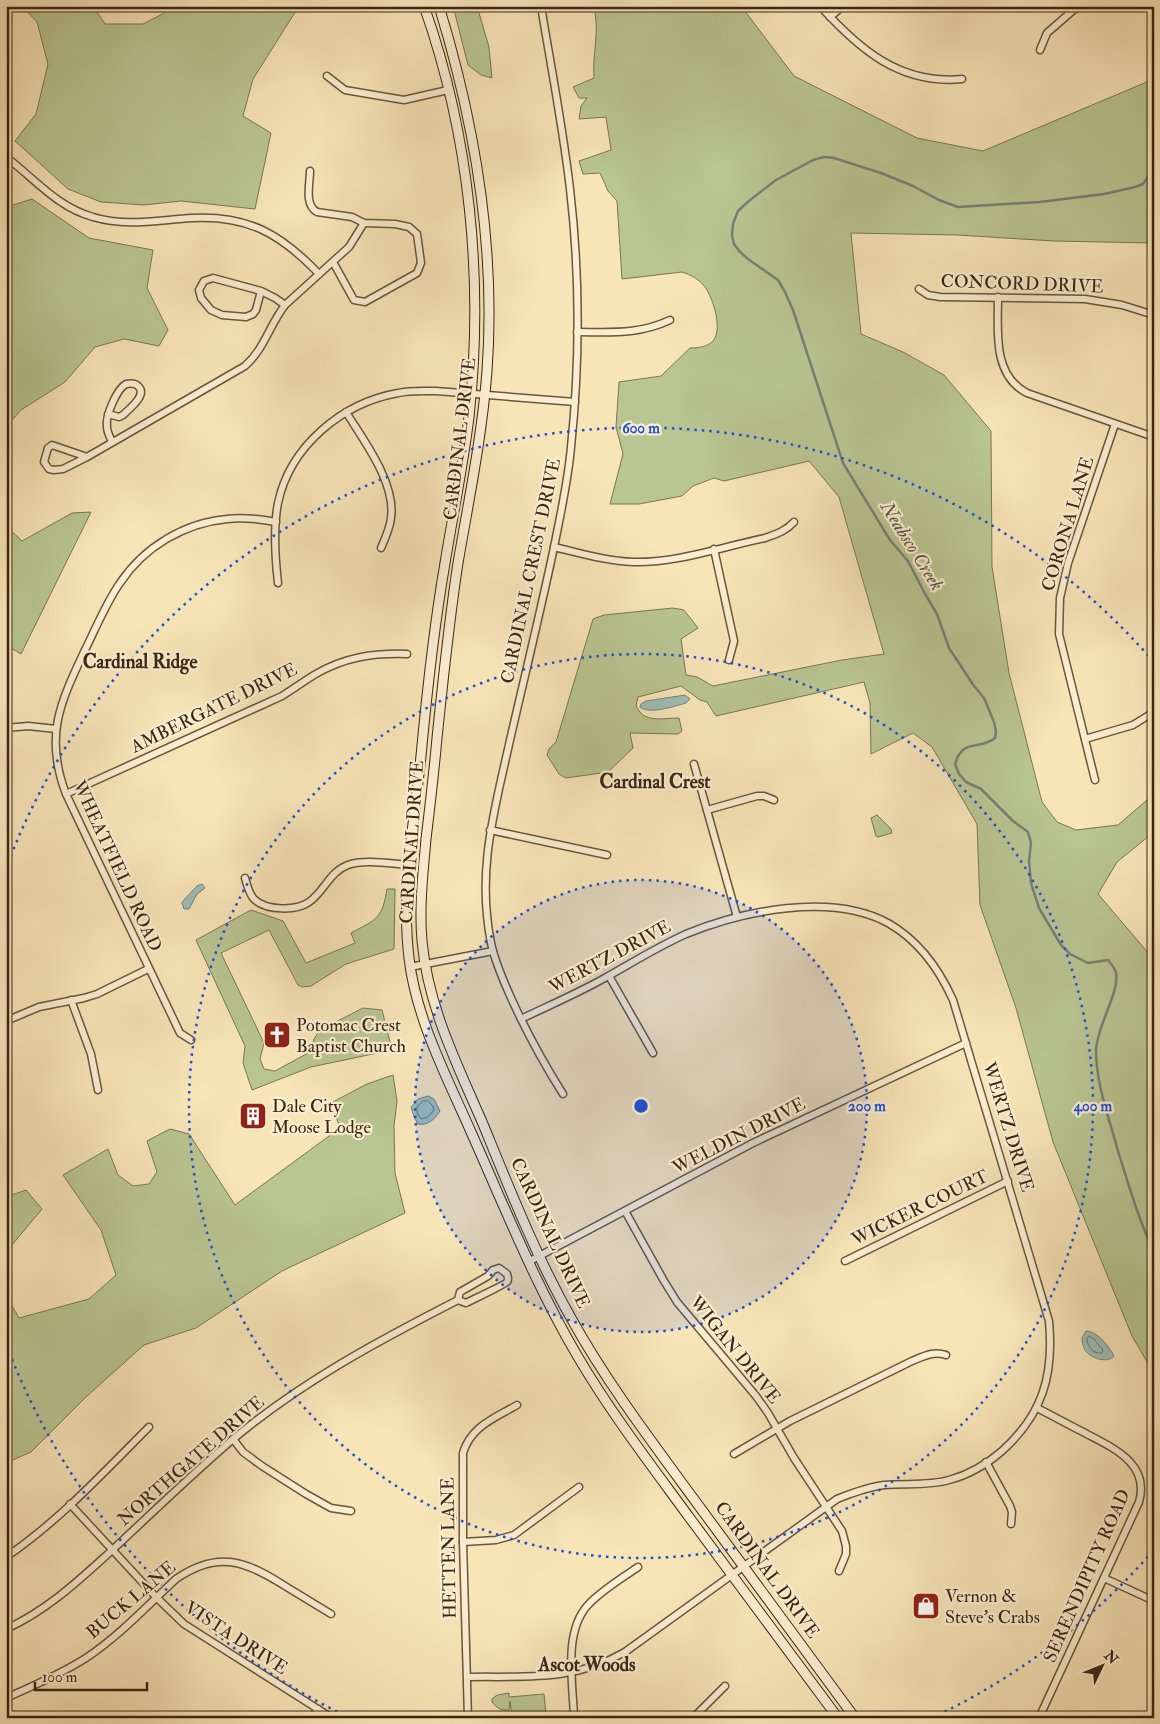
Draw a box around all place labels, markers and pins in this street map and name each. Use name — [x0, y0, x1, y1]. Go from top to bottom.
place label: Potomac Crest Baptist Church — [296, 1014, 406, 1058]
church icon: Potomac Crest Baptist Church — [262, 1020, 292, 1050]
place label: Dale City Moose Lodge — [272, 1095, 371, 1139]
centre of rings — [632, 1097, 650, 1115]
building icon: Dale City Moose Lodge — [238, 1101, 268, 1131]
place label: Vernon & Steve's Crabs — [945, 1585, 1040, 1629]
shop icon: Vernon & Steve's Crabs — [911, 1591, 941, 1621]

